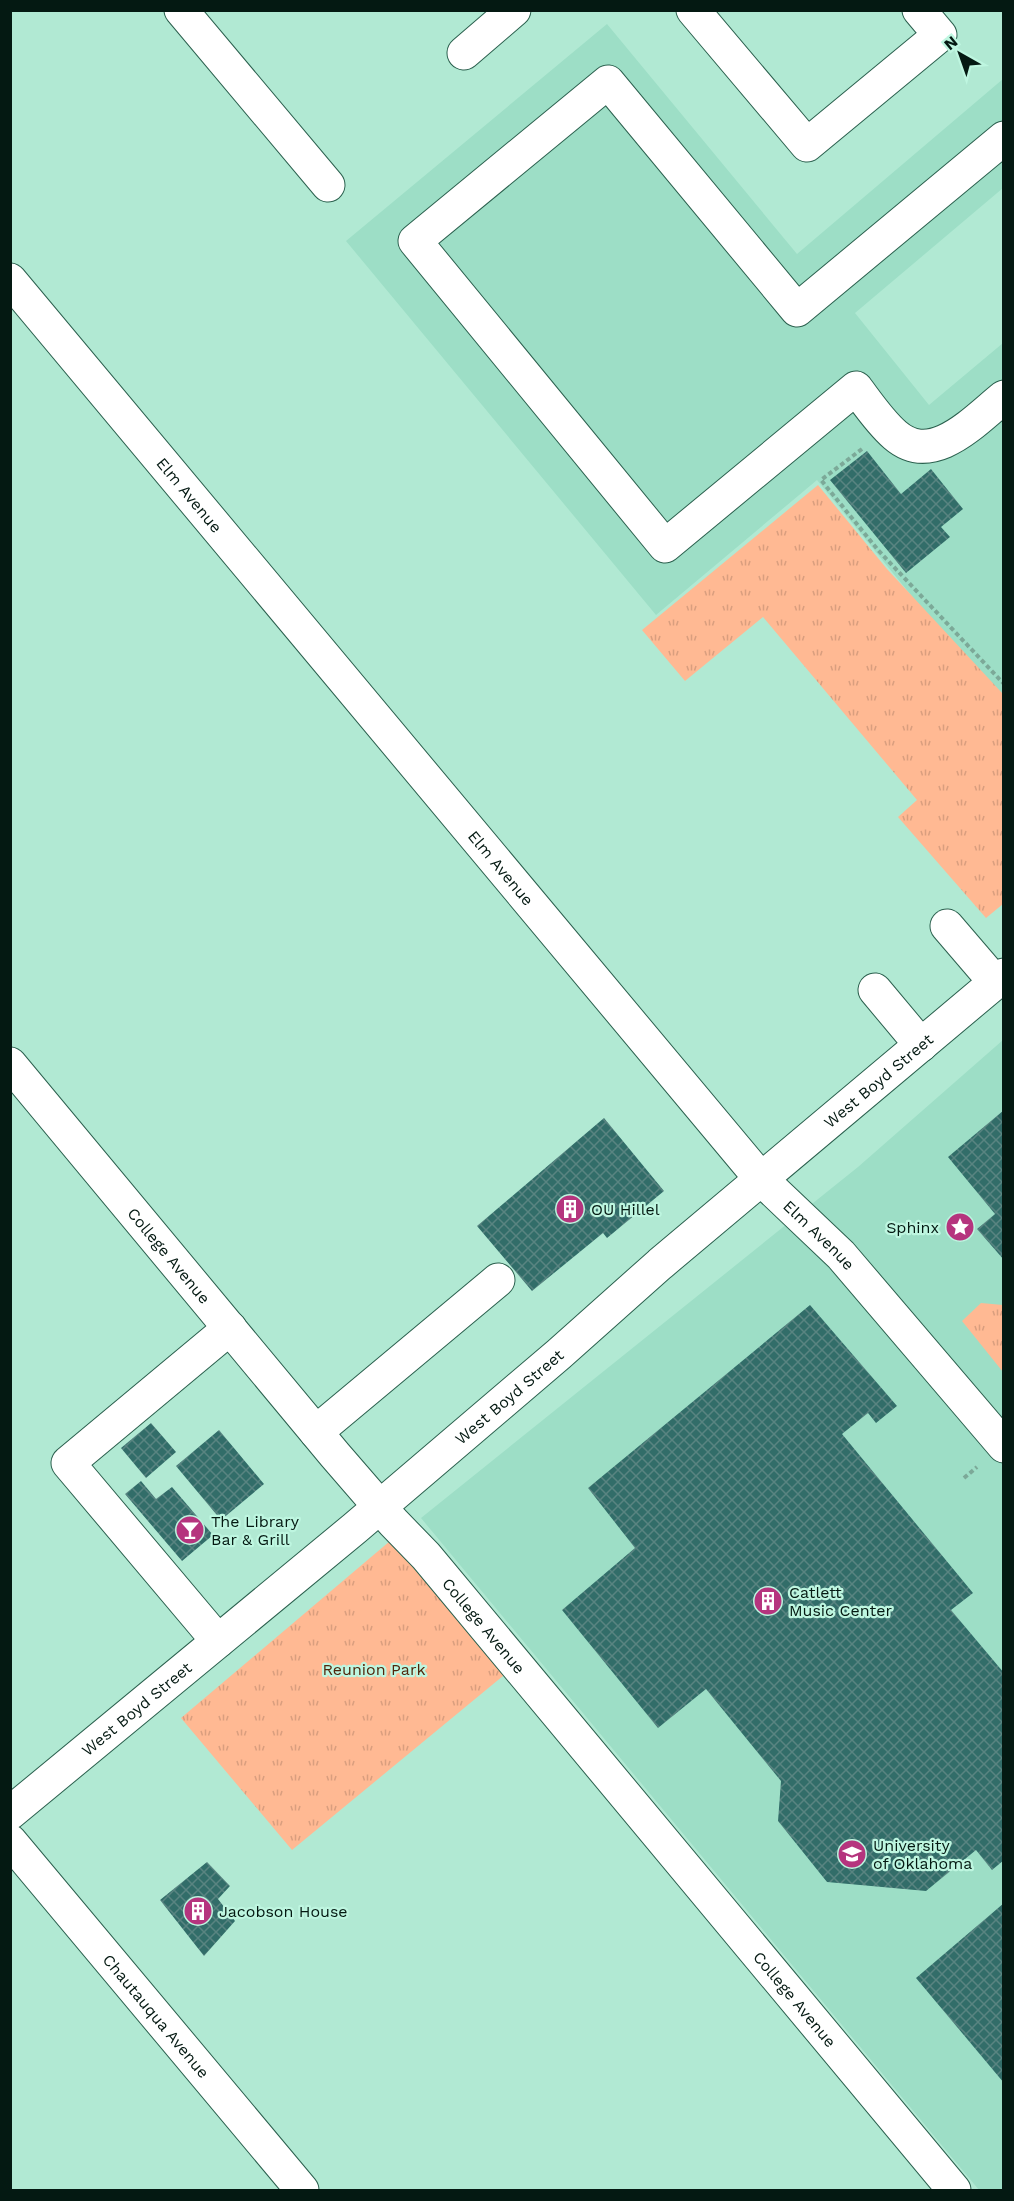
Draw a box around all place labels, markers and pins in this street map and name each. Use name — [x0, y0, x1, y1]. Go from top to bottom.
building icon: OU Hillel — [554, 1193, 586, 1225]
place label: OU Hillel — [591, 1200, 660, 1219]
place icon: Sphinx — [944, 1211, 976, 1243]
place label: Sphinx — [886, 1218, 939, 1237]
place label: The Library Bar & Grill — [211, 1512, 300, 1549]
bar icon: The Library Bar & Grill — [174, 1514, 206, 1546]
place label: Catlett Music Center — [789, 1583, 892, 1620]
building icon: Catlett Music Center — [752, 1585, 784, 1617]
place label: University of Oklahoma — [873, 1836, 972, 1873]
school or university icon: University of Oklahoma — [836, 1838, 868, 1870]
building icon: Jacobson House — [182, 1895, 214, 1927]
place label: Jacobson House — [219, 1902, 348, 1921]

